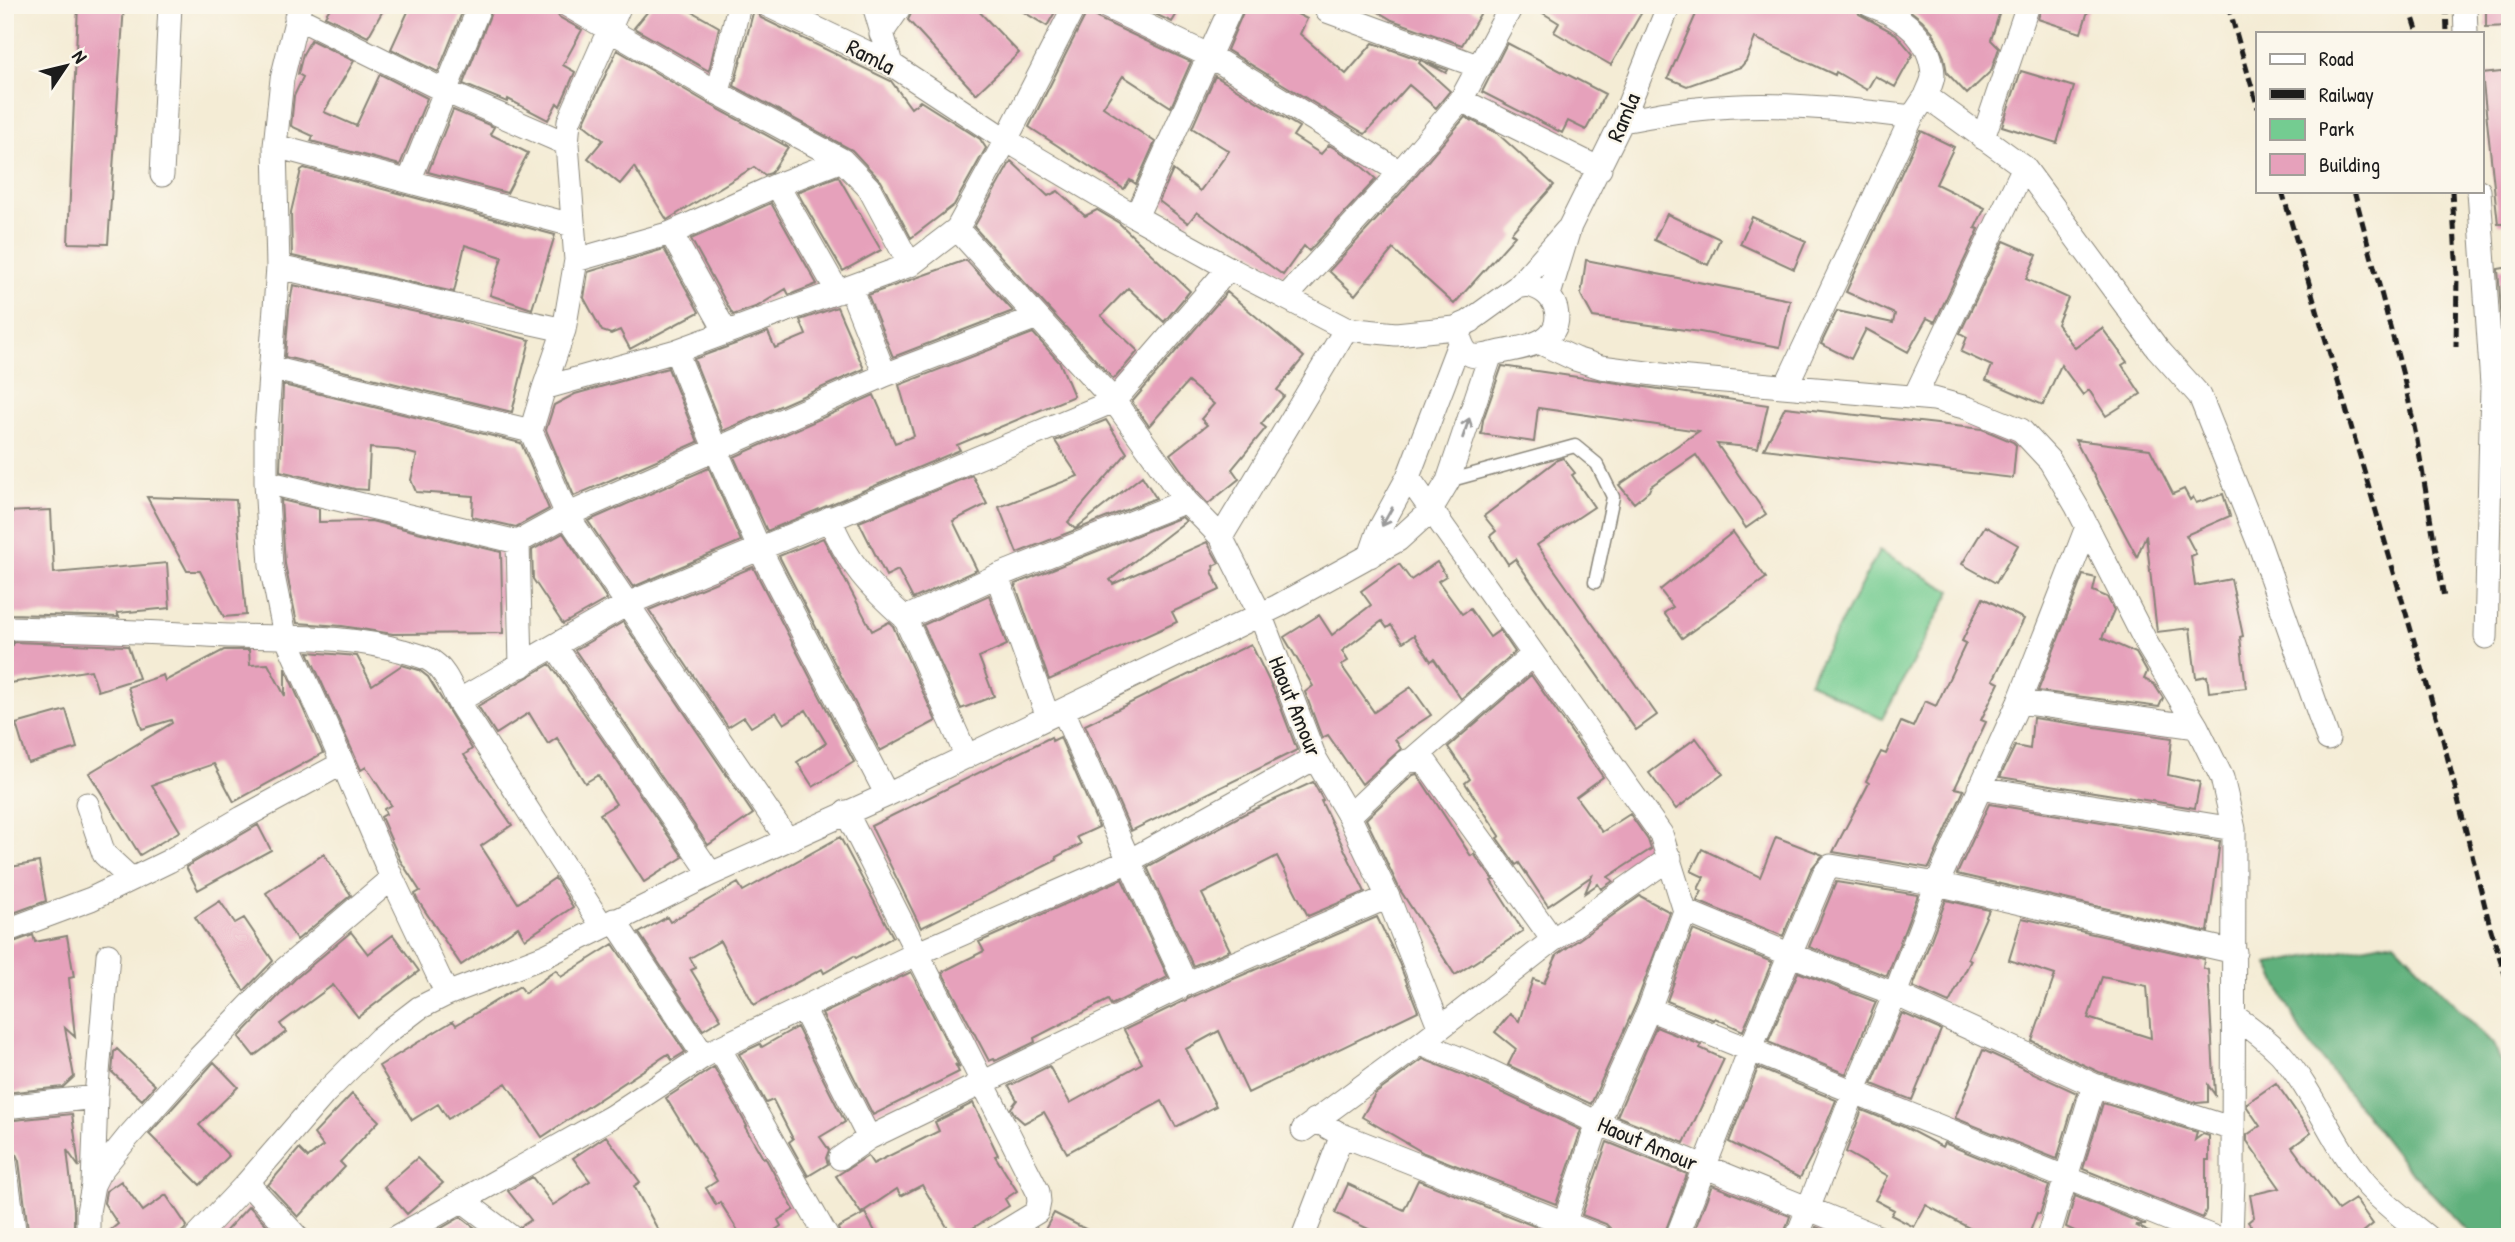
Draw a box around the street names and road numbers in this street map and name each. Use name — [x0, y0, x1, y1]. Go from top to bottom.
street label: Ramla — [842, 31, 900, 81]
street label: Ramla — [1599, 88, 1647, 146]
street label: Haout Amour — [1262, 651, 1330, 761]
street label: Haout Amour — [1593, 1108, 1703, 1178]

